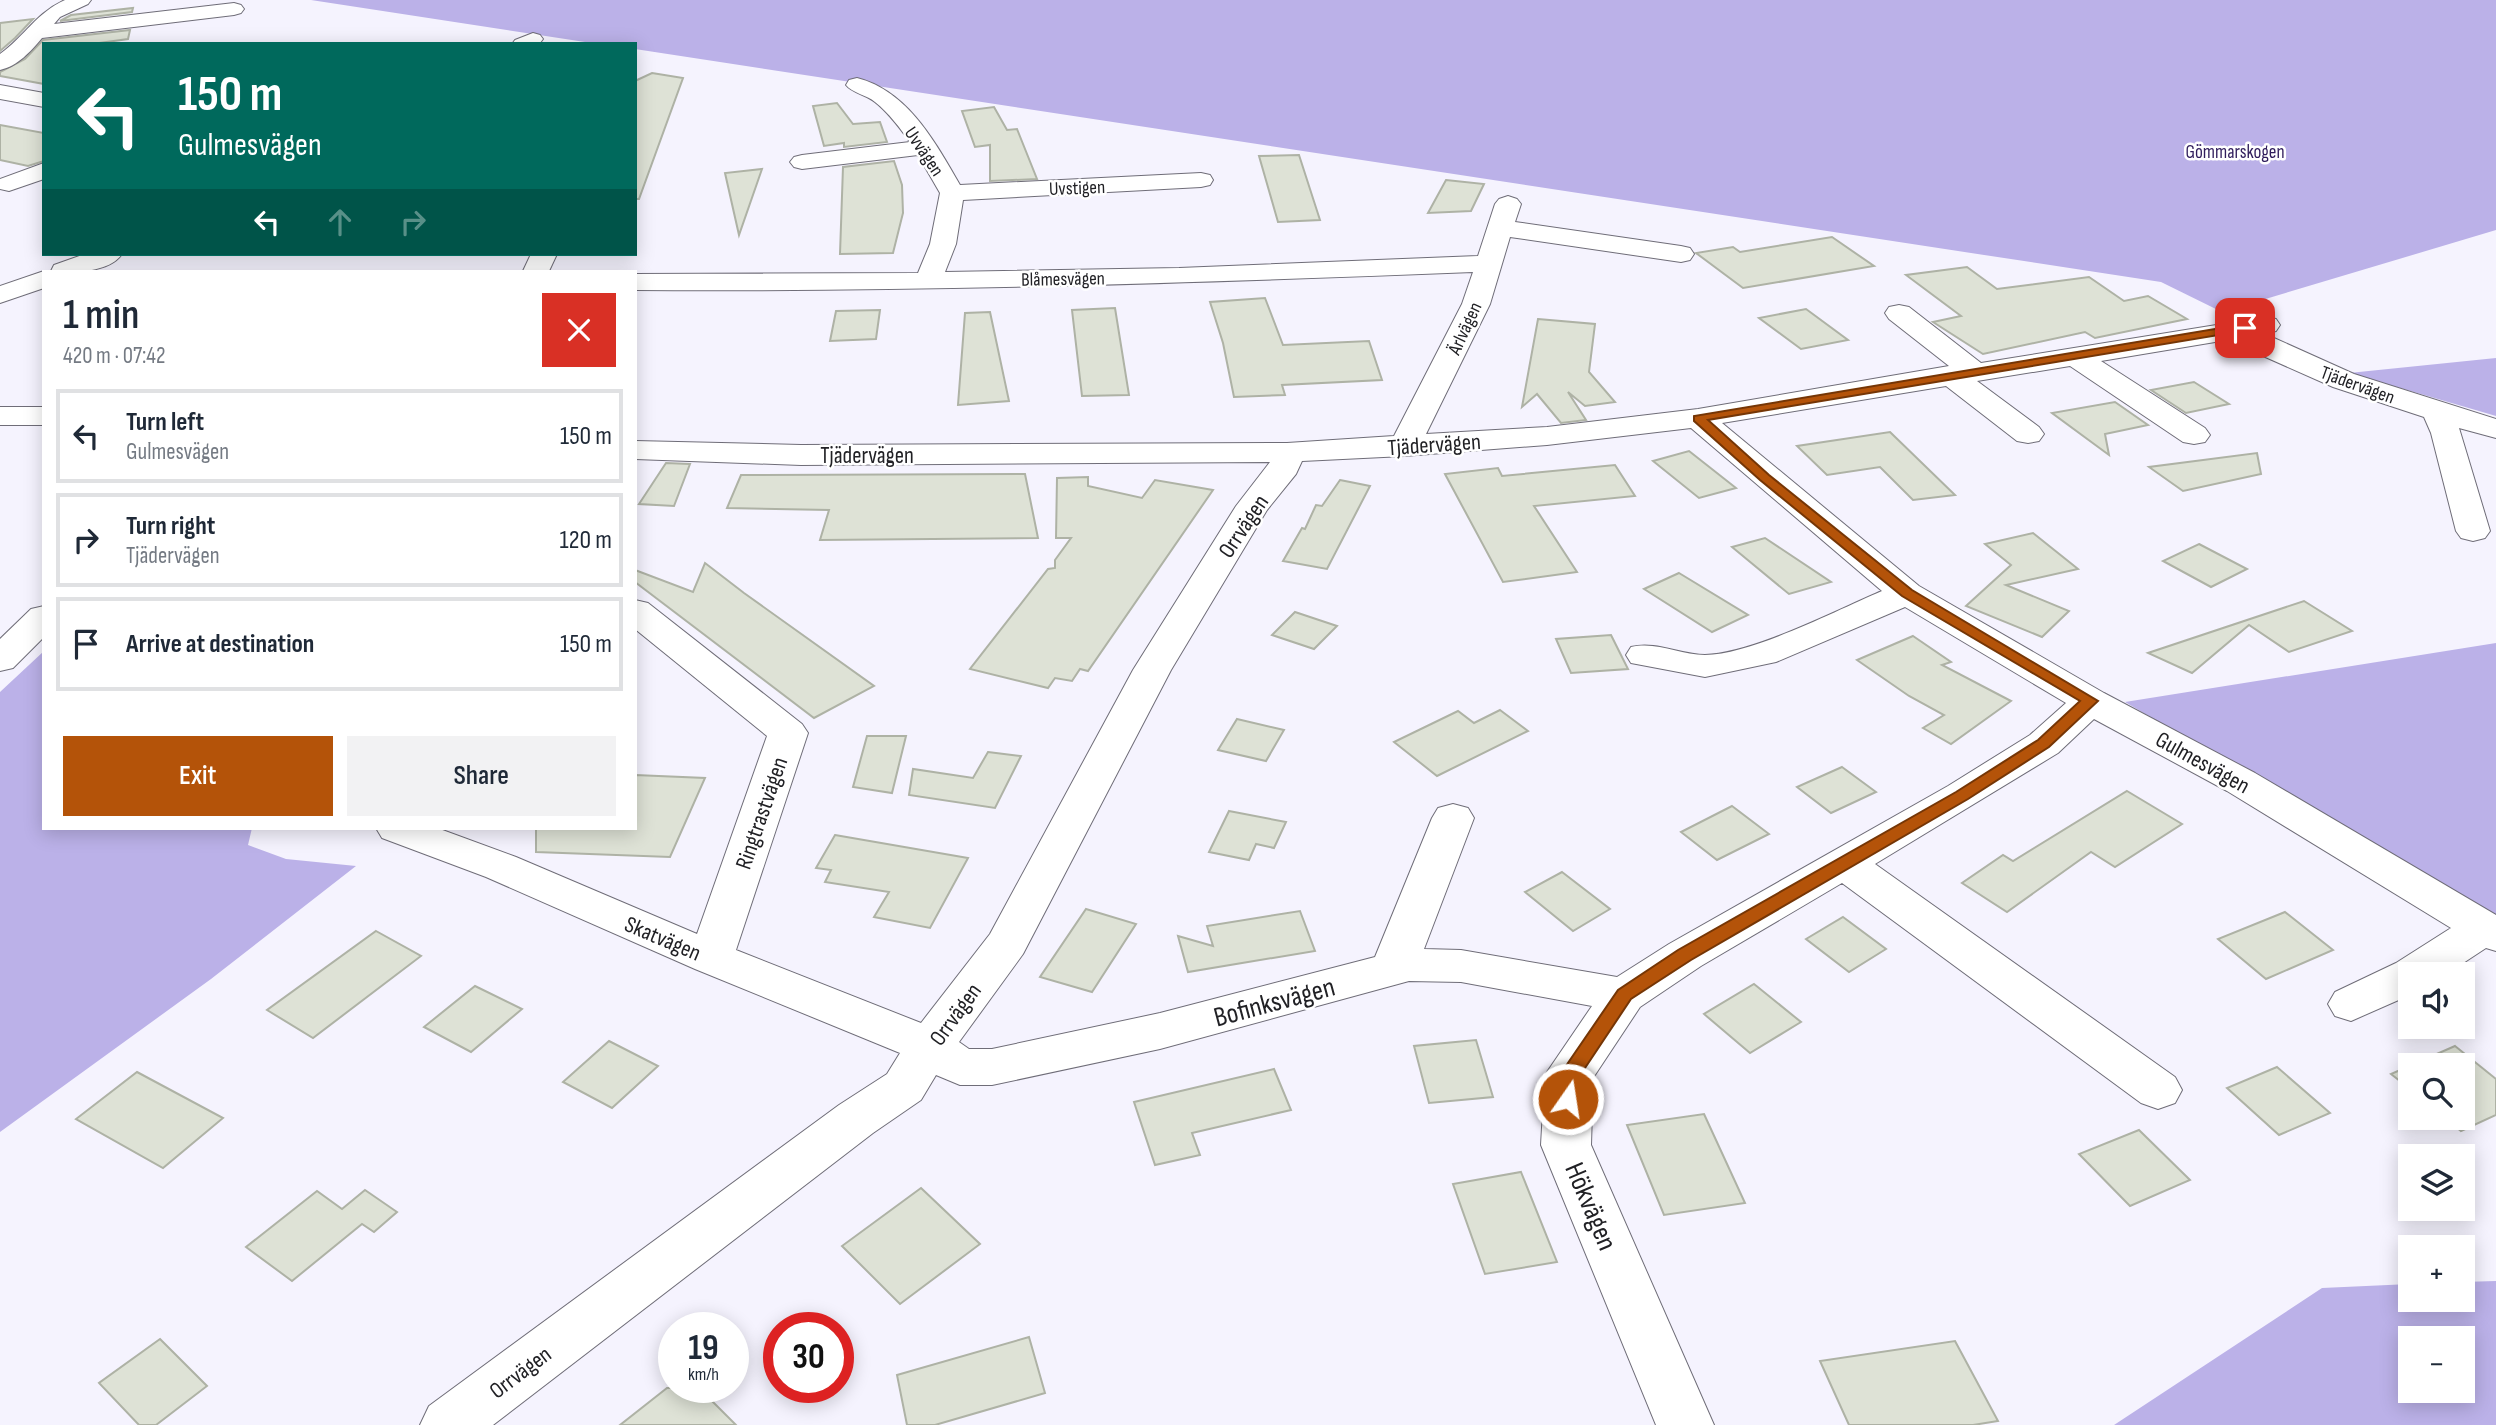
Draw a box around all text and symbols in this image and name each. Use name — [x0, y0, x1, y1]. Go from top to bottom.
text: 150 m — [178, 66, 282, 125]
icon: left — [63, 70, 154, 161]
street label: Uvvägen — [899, 123, 949, 181]
text: Gulmesvägen — [178, 126, 322, 165]
park label: Gömmarskogen — [2185, 141, 2285, 164]
street label: Uvstigen — [1049, 176, 1106, 201]
icon: left — [248, 203, 286, 241]
icon: ahead — [321, 203, 359, 241]
icon: right — [394, 203, 432, 241]
street label: Blåmesvägen — [1021, 267, 1105, 292]
text: 1 min — [63, 290, 139, 341]
button: close — [542, 293, 616, 367]
pin — [2215, 298, 2275, 358]
street label: Ärlvägen — [1443, 299, 1487, 359]
icon: arrive — [2226, 309, 2264, 347]
text: 420 m · 07:42 — [63, 342, 166, 370]
street label: Tjädervägen — [2317, 361, 2398, 409]
text: Turn left — [126, 407, 204, 438]
icon: left — [67, 417, 105, 455]
text: 150 m — [560, 421, 612, 452]
street label: Tjädervägen — [1386, 428, 1482, 462]
text: Gulmesvägen — [126, 438, 229, 466]
street label: Tjädervägen — [820, 442, 914, 470]
street label: Orrvägen — [1213, 490, 1275, 564]
text: Turn right — [126, 511, 215, 542]
icon: right — [67, 521, 105, 559]
text: 120 m — [559, 525, 612, 556]
text: Tjädervägen — [126, 542, 220, 570]
icon: arrive — [67, 625, 105, 663]
text: Arrive at destination — [126, 629, 314, 660]
text: 150 m — [560, 629, 612, 660]
street label: Gulmesvägen — [2151, 726, 2254, 800]
button: Exit — [63, 736, 333, 816]
button: Share — [347, 736, 616, 816]
street label: Ringtrastvägen — [730, 754, 794, 873]
street label: Skatvägen — [620, 910, 705, 967]
map controls — [2398, 962, 2475, 1403]
button: sound — [2398, 962, 2475, 1039]
street label: Bofinksvägen — [1210, 970, 1339, 1034]
street label: Orrvägen — [924, 978, 988, 1051]
button: search — [2398, 1053, 2475, 1130]
position arrow — [1531, 1062, 1605, 1136]
button: layers — [2398, 1144, 2475, 1221]
street label: Hökvägen — [1557, 1158, 1624, 1255]
button: + — [2398, 1235, 2475, 1312]
speed limit sign: 30 — [763, 1312, 854, 1403]
button: − — [2398, 1326, 2475, 1403]
text: 19 — [688, 1327, 719, 1370]
street label: Orrvägen — [484, 1340, 557, 1405]
text: km/h — [688, 1364, 719, 1385]

